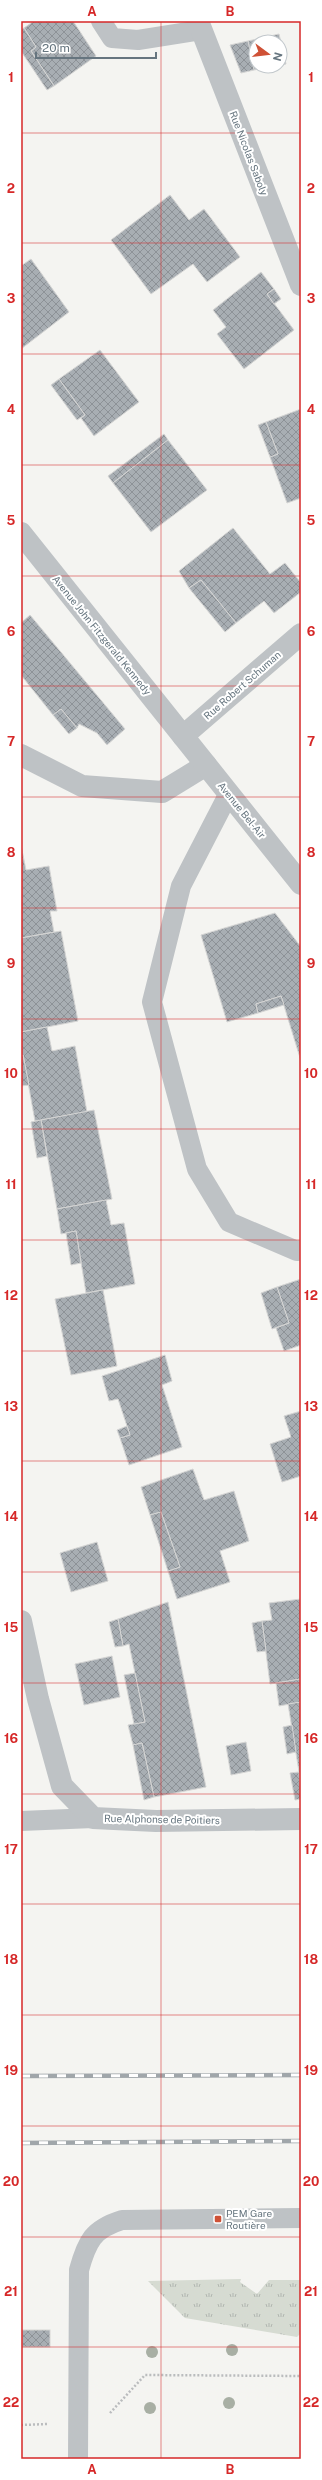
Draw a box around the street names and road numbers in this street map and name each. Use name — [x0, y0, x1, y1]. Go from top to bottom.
street label: Rue Nicolas Saboly — [227, 109, 271, 198]
street label: Avenue John Fitzgerald Kennedy — [50, 573, 154, 698]
street label: Rue Robert Schuman — [201, 648, 283, 722]
street label: Avenue Bel-Air — [216, 779, 268, 841]
street label: Rue Alphonse de Poitiers — [104, 1812, 220, 1826]

